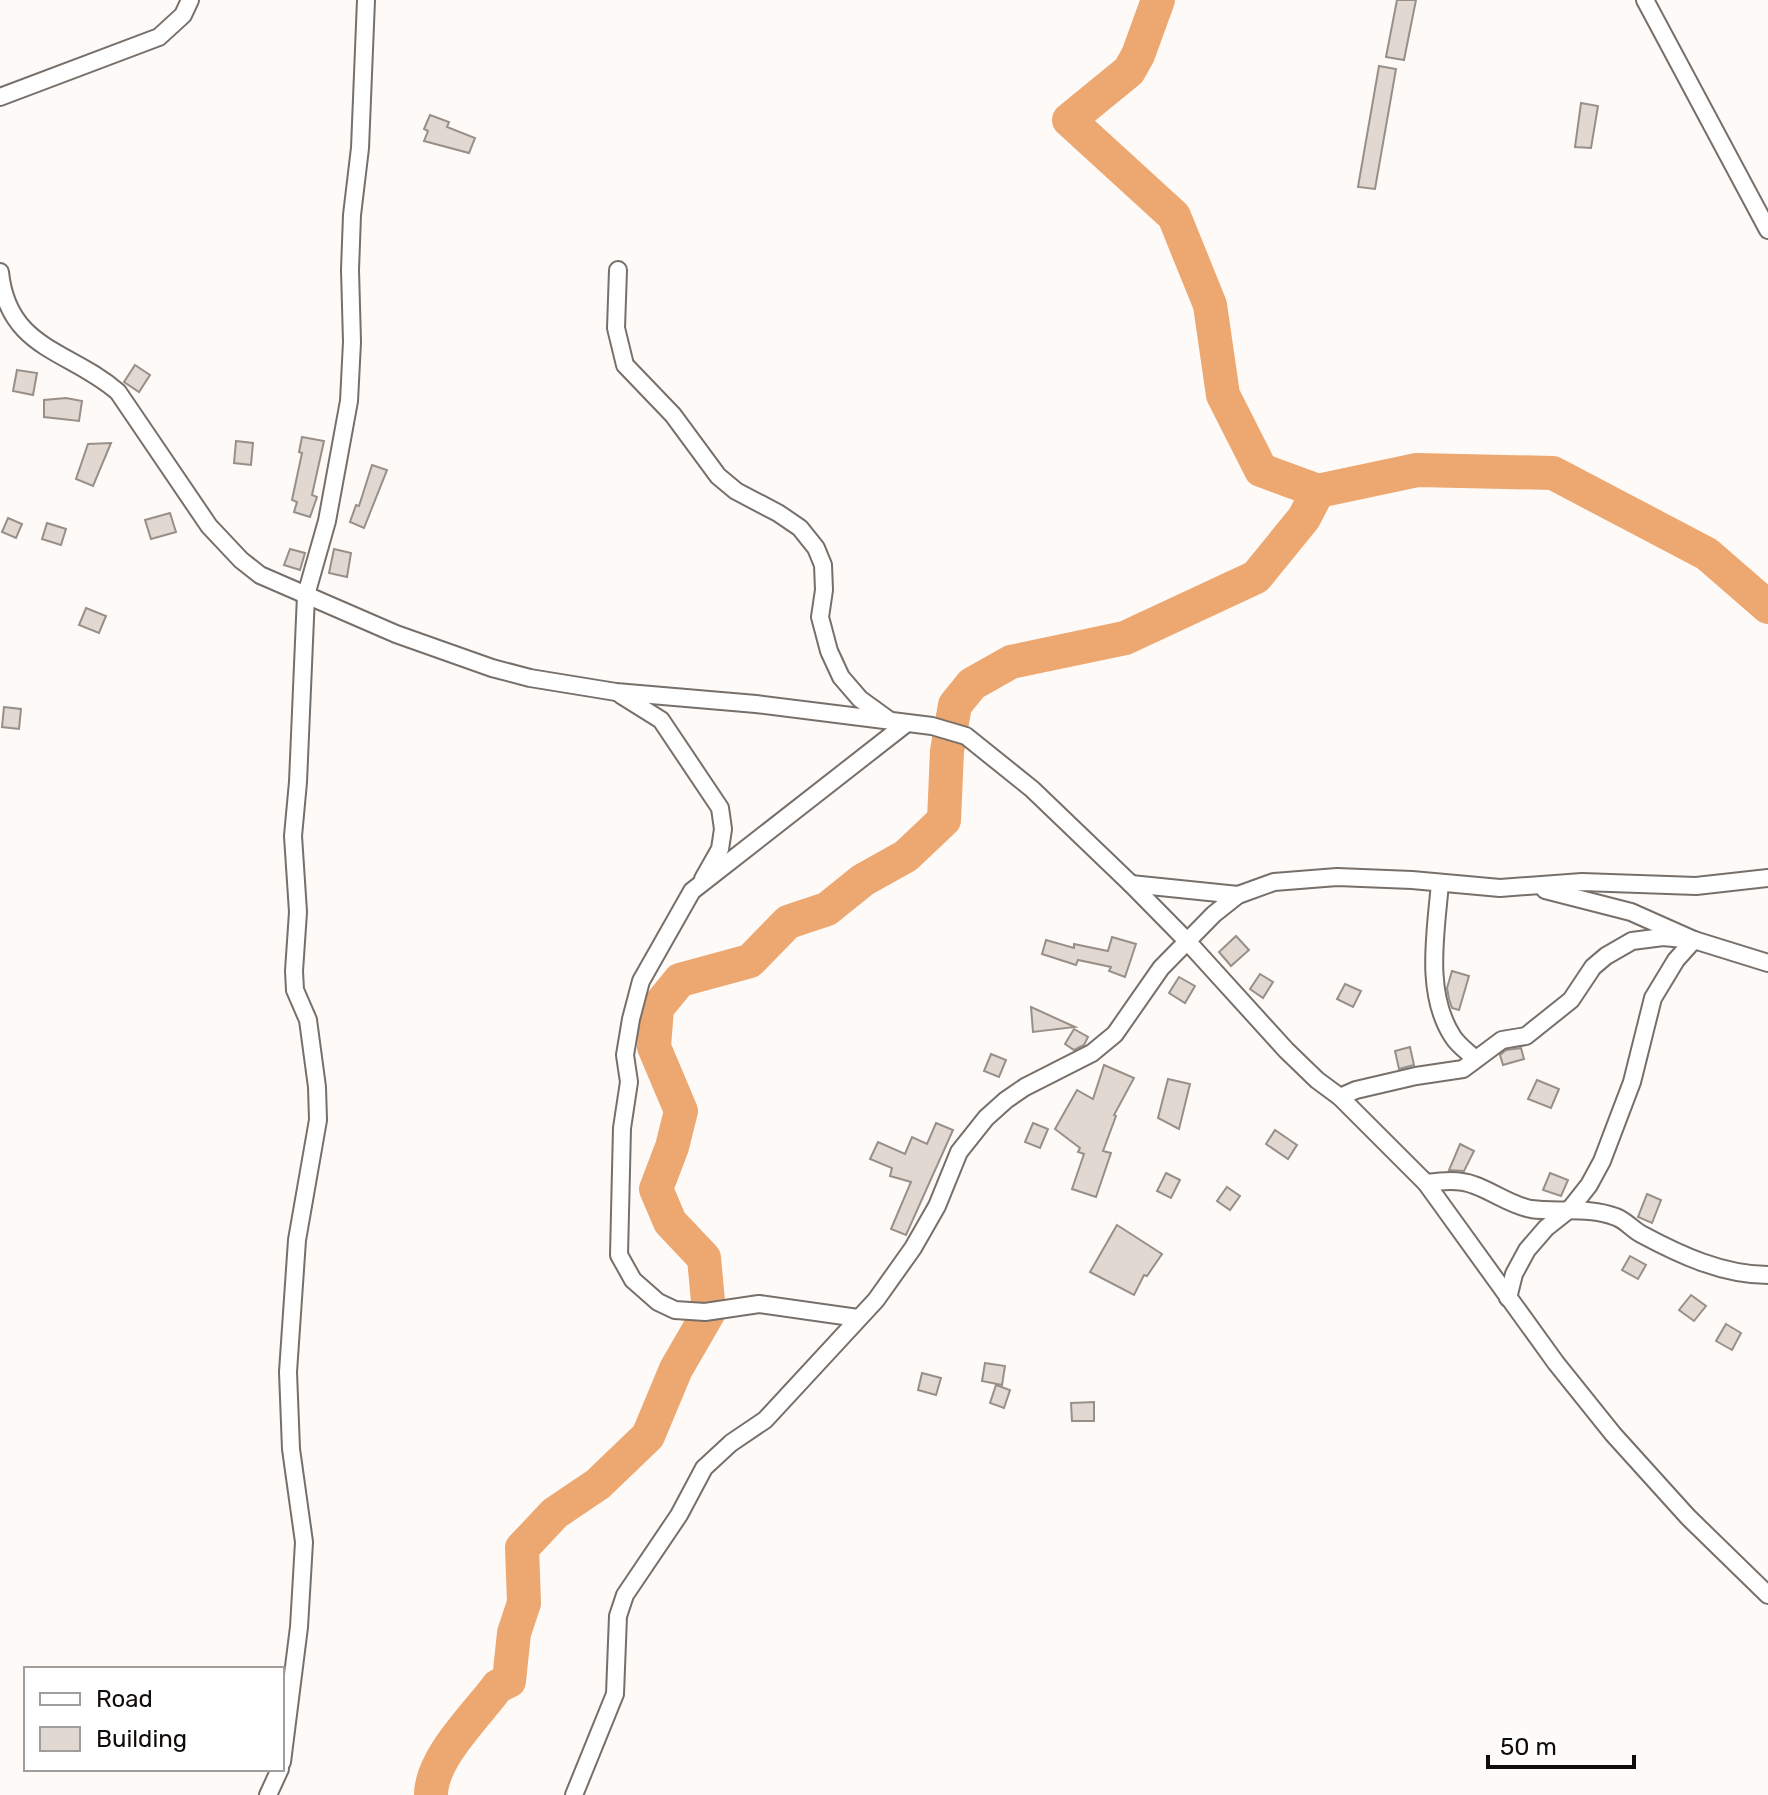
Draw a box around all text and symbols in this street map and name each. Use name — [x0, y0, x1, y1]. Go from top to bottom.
legend — [24, 1667, 284, 1771]
text: Road — [96, 1685, 153, 1713]
scale bar — [1488, 1719, 1634, 1769]
text: Building — [96, 1725, 187, 1753]
text: 50 m — [1500, 1733, 1557, 1761]

